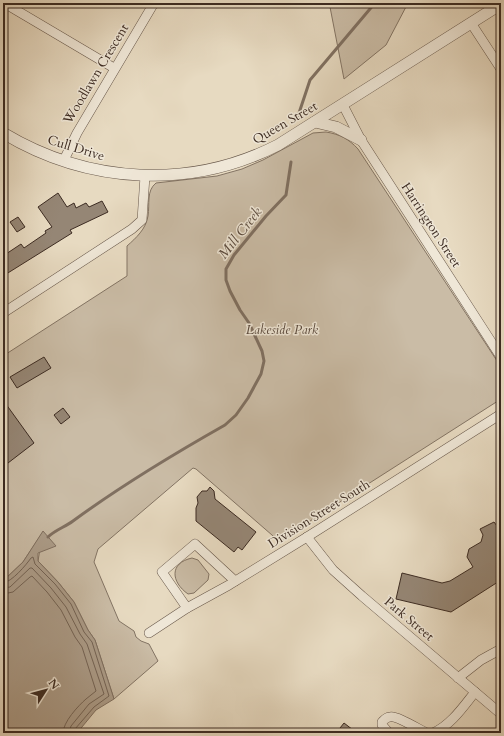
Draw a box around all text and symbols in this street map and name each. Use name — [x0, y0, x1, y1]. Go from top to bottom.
street label: Woodlawn Crescent — [58, 21, 133, 128]
street label: Queen Street — [249, 97, 321, 149]
street label: Cull Drive — [45, 131, 107, 165]
street label: Harrington Street — [397, 179, 465, 271]
water label: Mill Creek — [214, 203, 266, 263]
park label: Lakeside Park — [246, 321, 319, 339]
street label: Division Street South — [265, 475, 373, 553]
street label: Park Street — [380, 593, 438, 645]
north arrow — [26, 670, 66, 710]
text: N — [45, 676, 63, 693]

